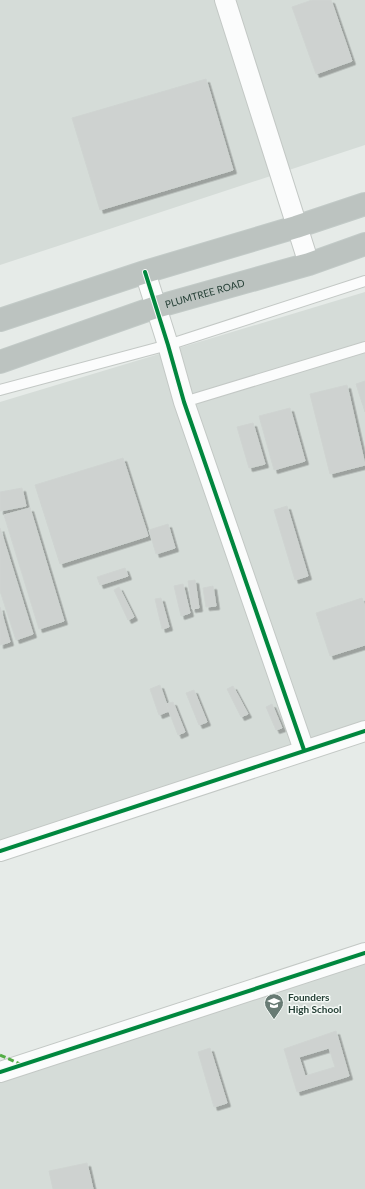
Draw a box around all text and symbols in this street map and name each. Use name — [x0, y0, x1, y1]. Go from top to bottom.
street label: PLUMTREE ROAD — [163, 276, 246, 310]
place label: Founders High School — [288, 991, 341, 1015]
school or university icon: Founders High School — [263, 992, 285, 1020]

